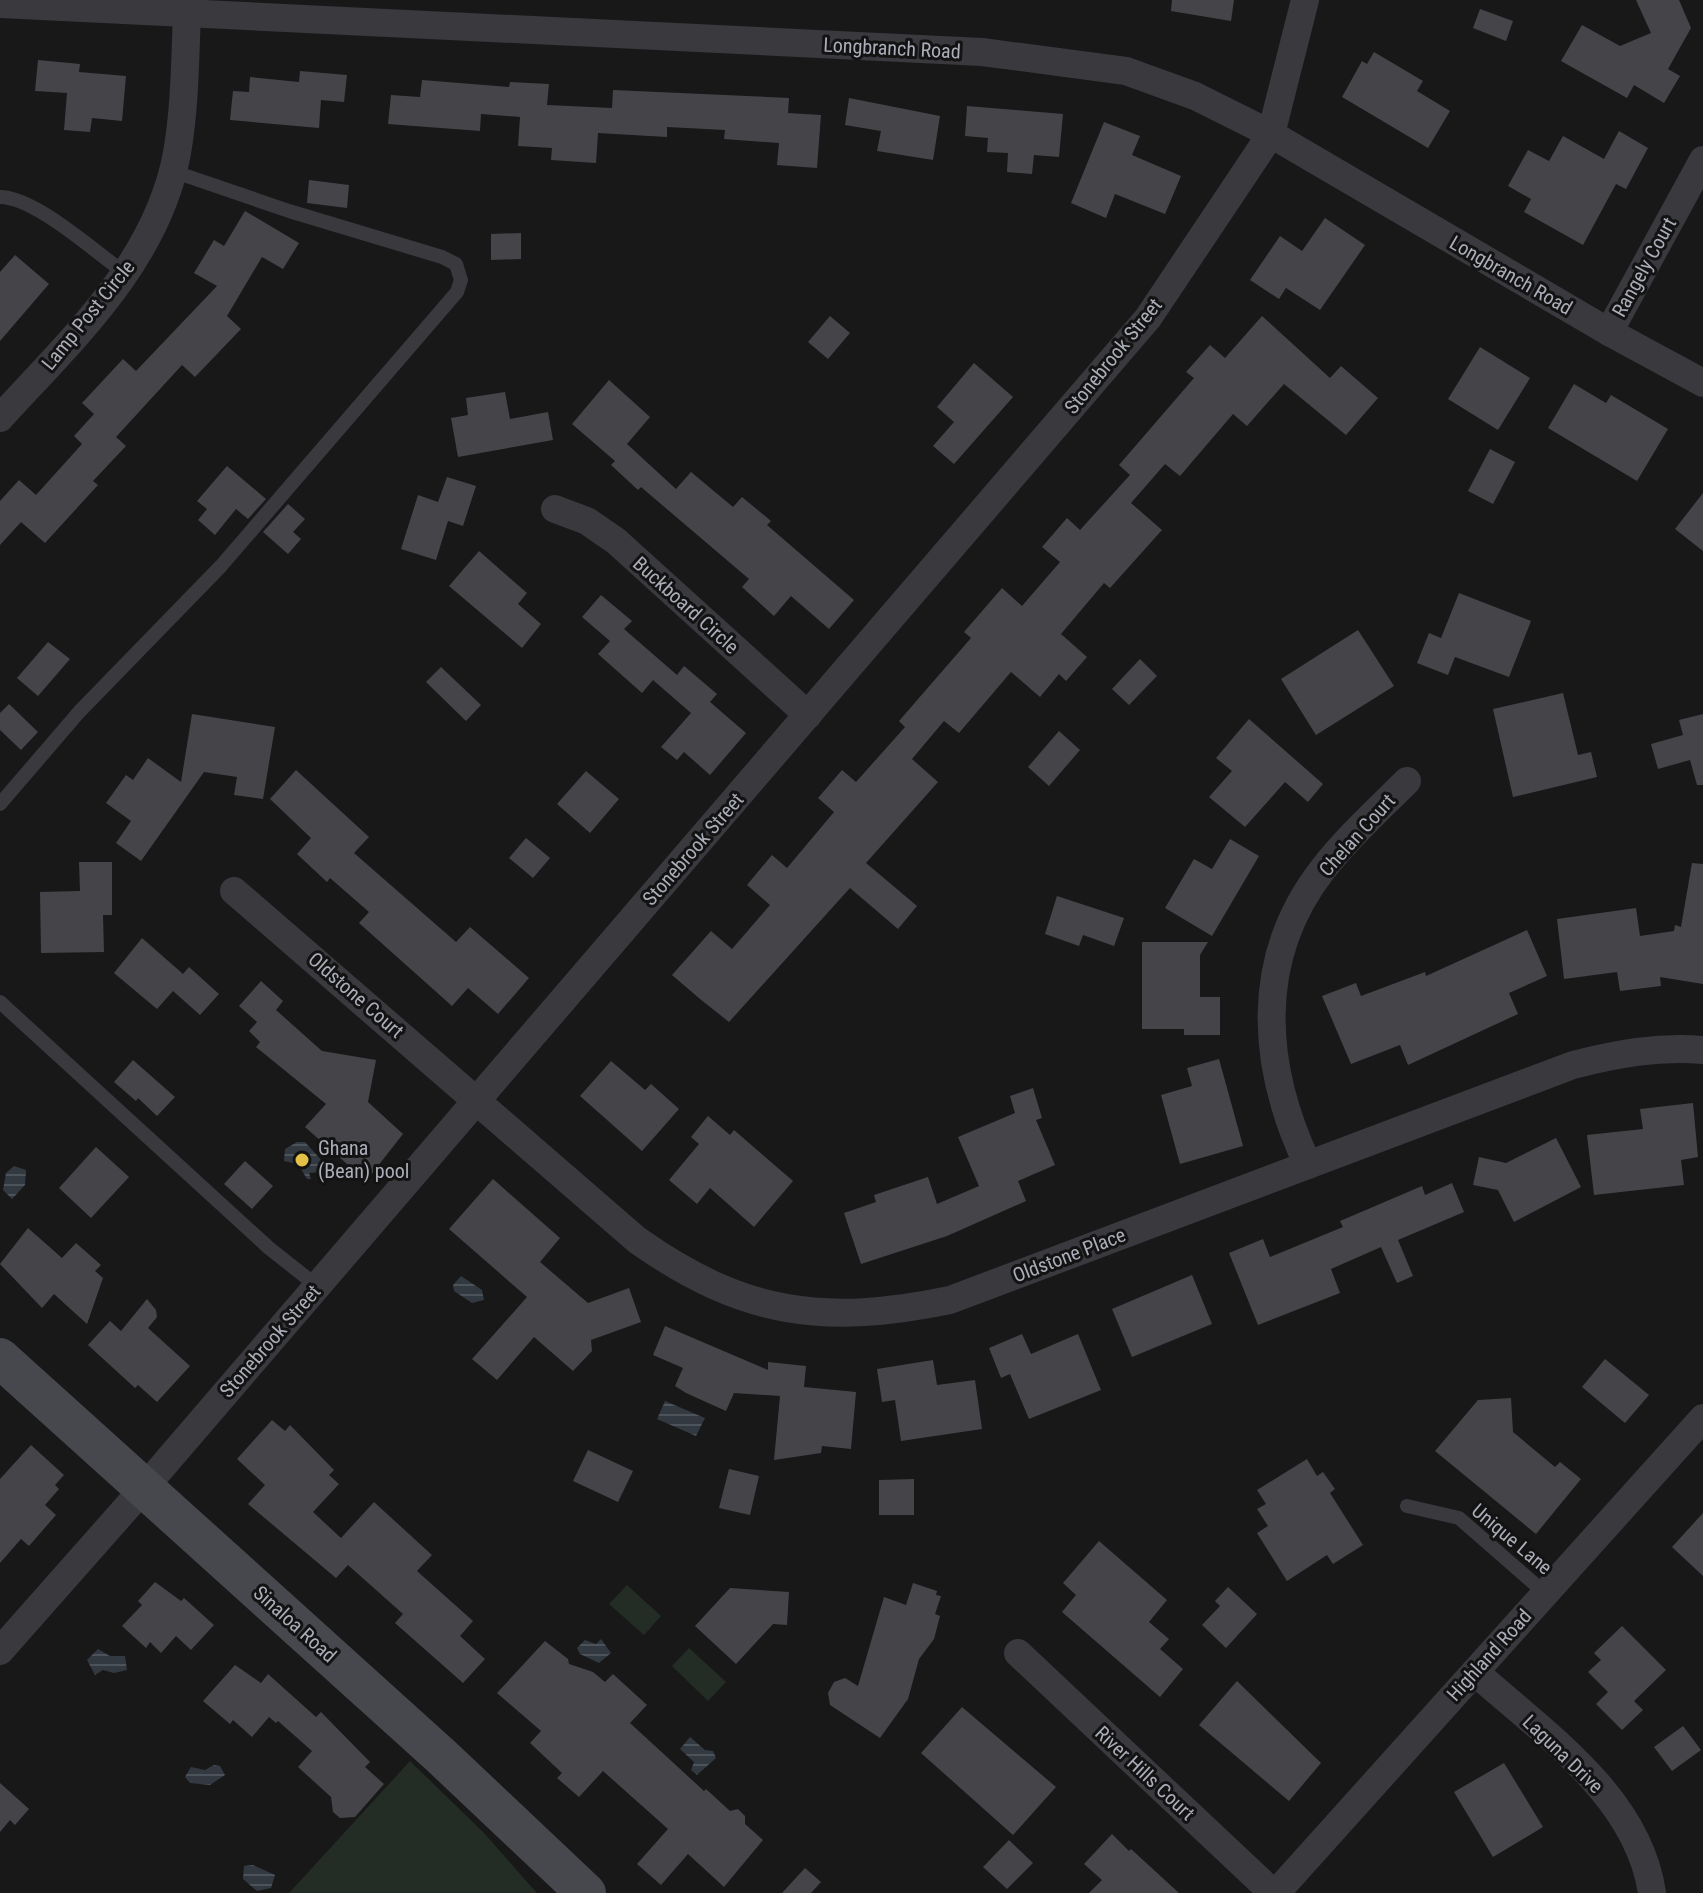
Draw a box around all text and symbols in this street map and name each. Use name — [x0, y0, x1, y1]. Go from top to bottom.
street label: Longbranch Road — [823, 32, 961, 64]
street label: Rangely Court — [1607, 213, 1681, 321]
street label: Longbranch Road — [1445, 230, 1577, 320]
street label: Lamp Post Circle — [36, 255, 140, 375]
street label: Stonebrook Street — [1059, 293, 1167, 419]
street label: Buckboard Circle — [628, 551, 744, 659]
street label: Stonebrook Street — [638, 788, 749, 910]
street label: Chelan Court — [1314, 789, 1400, 881]
street label: Oldstone Court — [303, 947, 409, 1043]
place label: Ghana (Bean) pool — [318, 1136, 409, 1183]
marker: Ghana (Bean) pool — [293, 1151, 311, 1169]
street label: Oldstone Place — [1009, 1222, 1129, 1288]
street label: Stonebrook Street — [215, 1280, 326, 1402]
street label: Unique Lane — [1467, 1499, 1557, 1579]
street label: Sinaloa Road — [249, 1581, 341, 1667]
street label: Highland Road — [1442, 1604, 1536, 1706]
street label: Laguna Drive — [1518, 1710, 1608, 1798]
street label: River Hills Court — [1090, 1721, 1200, 1825]

